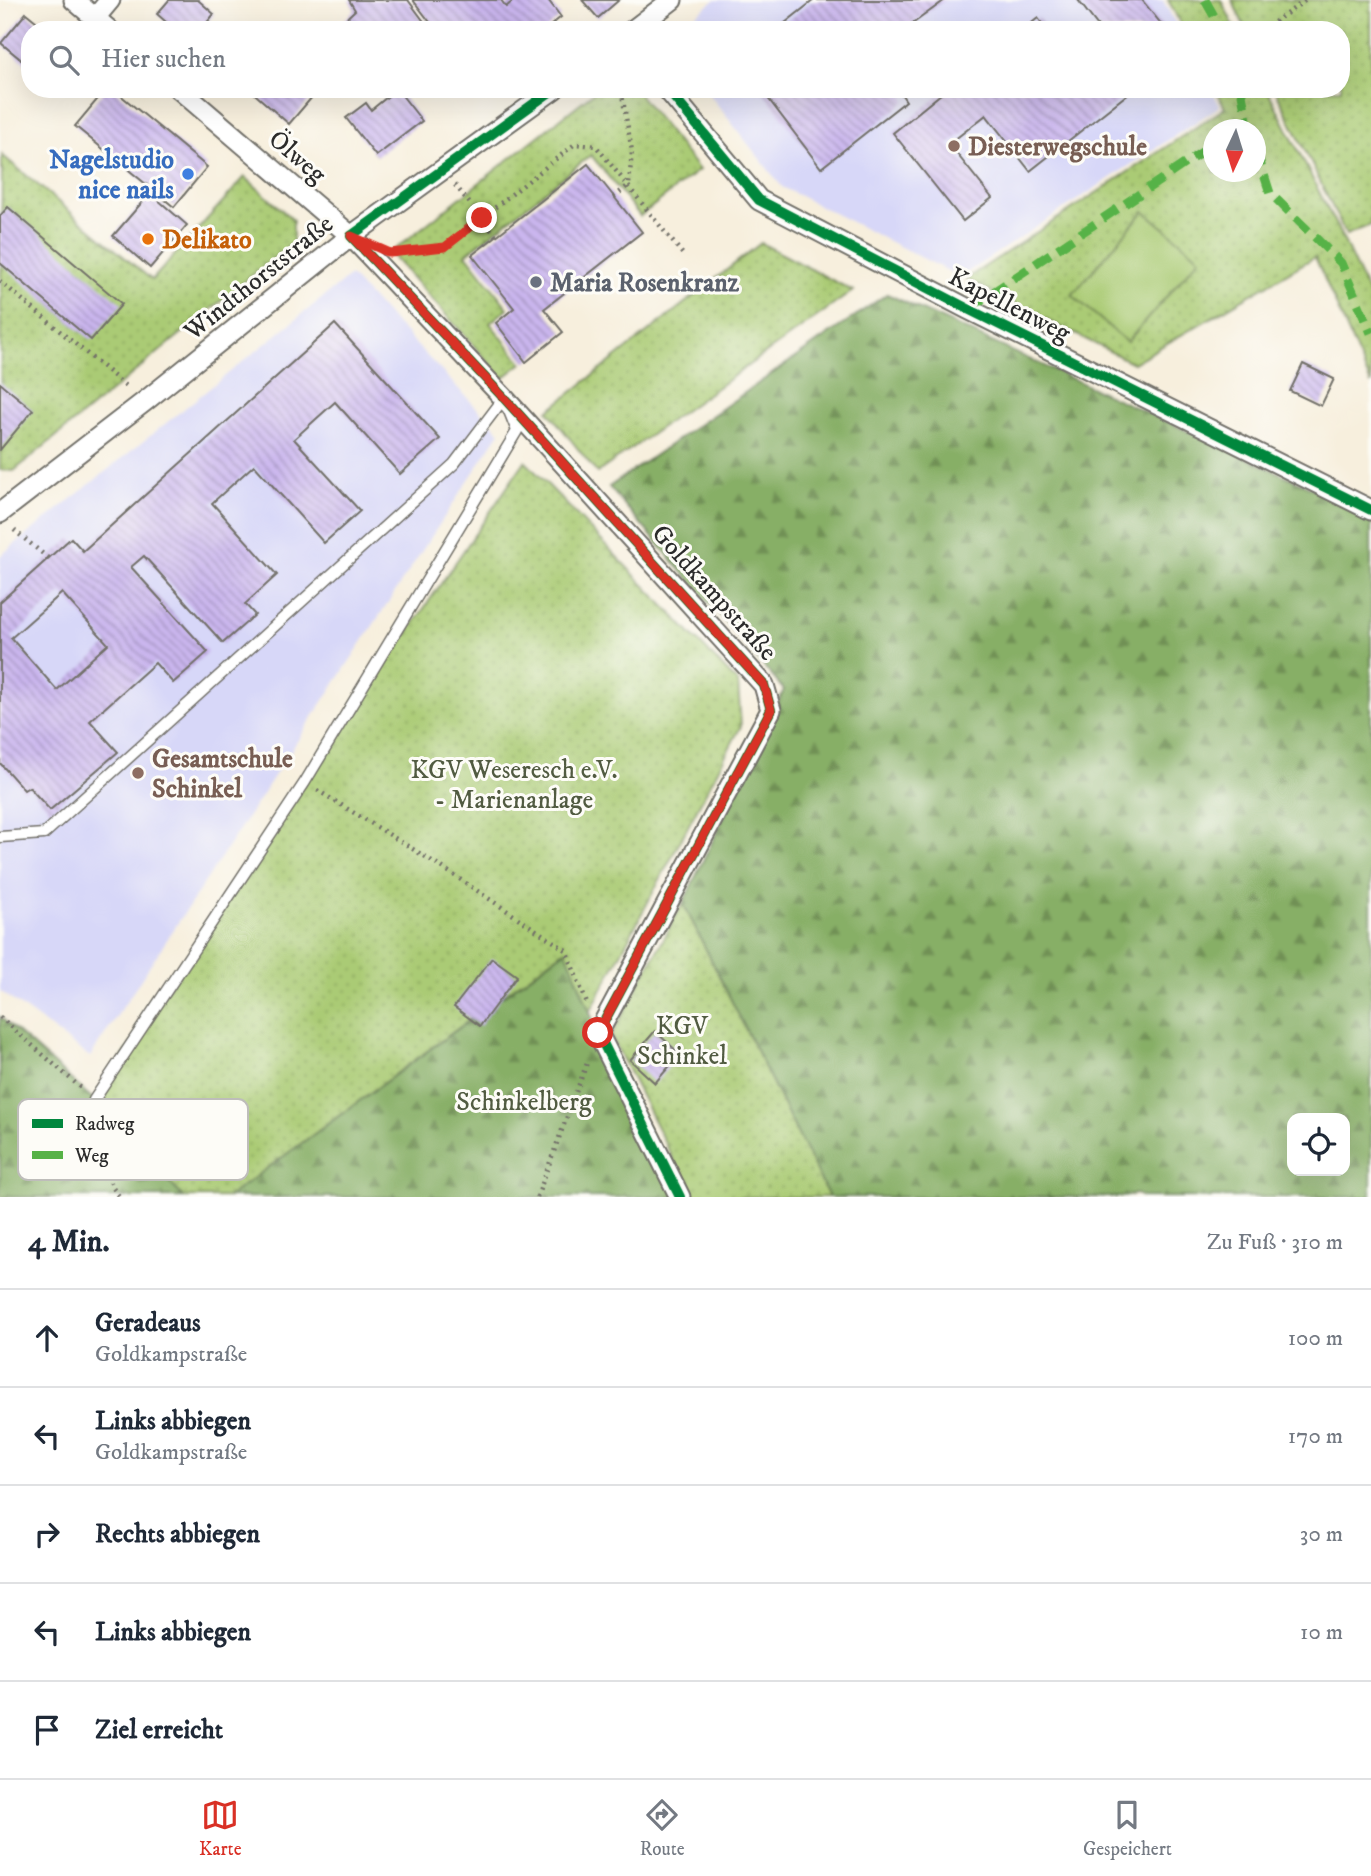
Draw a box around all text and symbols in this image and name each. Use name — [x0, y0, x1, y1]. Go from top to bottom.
search box — [21, 21, 1350, 98]
icon: search — [45, 41, 83, 79]
text: Hier suchen — [101, 43, 226, 76]
north arrow — [1203, 119, 1266, 182]
street label: Ölweg — [261, 123, 333, 191]
place label: Diesterwegschule — [968, 131, 1147, 164]
marker: Diesterwegschule — [946, 138, 962, 154]
place label: Nagelstudio nice nails — [49, 144, 174, 207]
marker: Nagelstudio nice nails — [180, 166, 196, 182]
route end — [466, 202, 497, 233]
street label: Windthorststraße — [177, 208, 340, 349]
place label: Delikato — [162, 224, 252, 257]
marker: Delikato — [140, 231, 156, 247]
street label: Kapellenweg — [943, 260, 1076, 350]
place label: Maria Rosenkranz — [550, 267, 740, 300]
marker: Maria Rosenkranz — [528, 274, 544, 290]
street label: Goldkampstraße — [644, 518, 784, 668]
place label: Gesamtschule Schinkel — [152, 743, 293, 806]
park label: KGV Weseresch e.V. - Marienanlage — [410, 754, 618, 817]
marker: Gesamtschule Schinkel — [130, 765, 146, 781]
park label: KGV Schinkel — [637, 1010, 727, 1073]
route start — [582, 1017, 613, 1048]
park label: Schinkelberg — [456, 1086, 592, 1119]
legend — [18, 1099, 248, 1180]
text: Radweg — [75, 1113, 135, 1136]
map controls — [1287, 1113, 1350, 1176]
button: locate — [1287, 1113, 1350, 1176]
text: Weg — [74, 1145, 109, 1168]
text: 4 Min. — [28, 1224, 110, 1261]
text: Zu Fuß · 310 m — [1207, 1228, 1343, 1257]
text: Geradeaus — [95, 1307, 201, 1340]
icon: ahead — [28, 1319, 66, 1357]
text: 100 m — [1288, 1324, 1343, 1353]
text: Goldkampstraße — [95, 1340, 247, 1369]
text: Links abbiegen — [95, 1405, 251, 1438]
icon: left — [28, 1417, 66, 1455]
text: 170 m — [1288, 1422, 1343, 1451]
text: Goldkampstraße — [95, 1438, 247, 1467]
icon: right — [28, 1515, 66, 1553]
text: Rechts abbiegen — [95, 1518, 260, 1551]
text: 30 m — [1300, 1520, 1343, 1549]
icon: left — [28, 1613, 66, 1651]
text: Links abbiegen — [95, 1616, 251, 1649]
text: 10 m — [1300, 1618, 1343, 1647]
icon: arrive — [28, 1711, 66, 1749]
text: Ziel erreicht — [95, 1714, 223, 1747]
tab: Karte — [199, 1796, 242, 1861]
tab: Route — [640, 1796, 685, 1861]
tab: Gespeichert — [1083, 1796, 1172, 1861]

